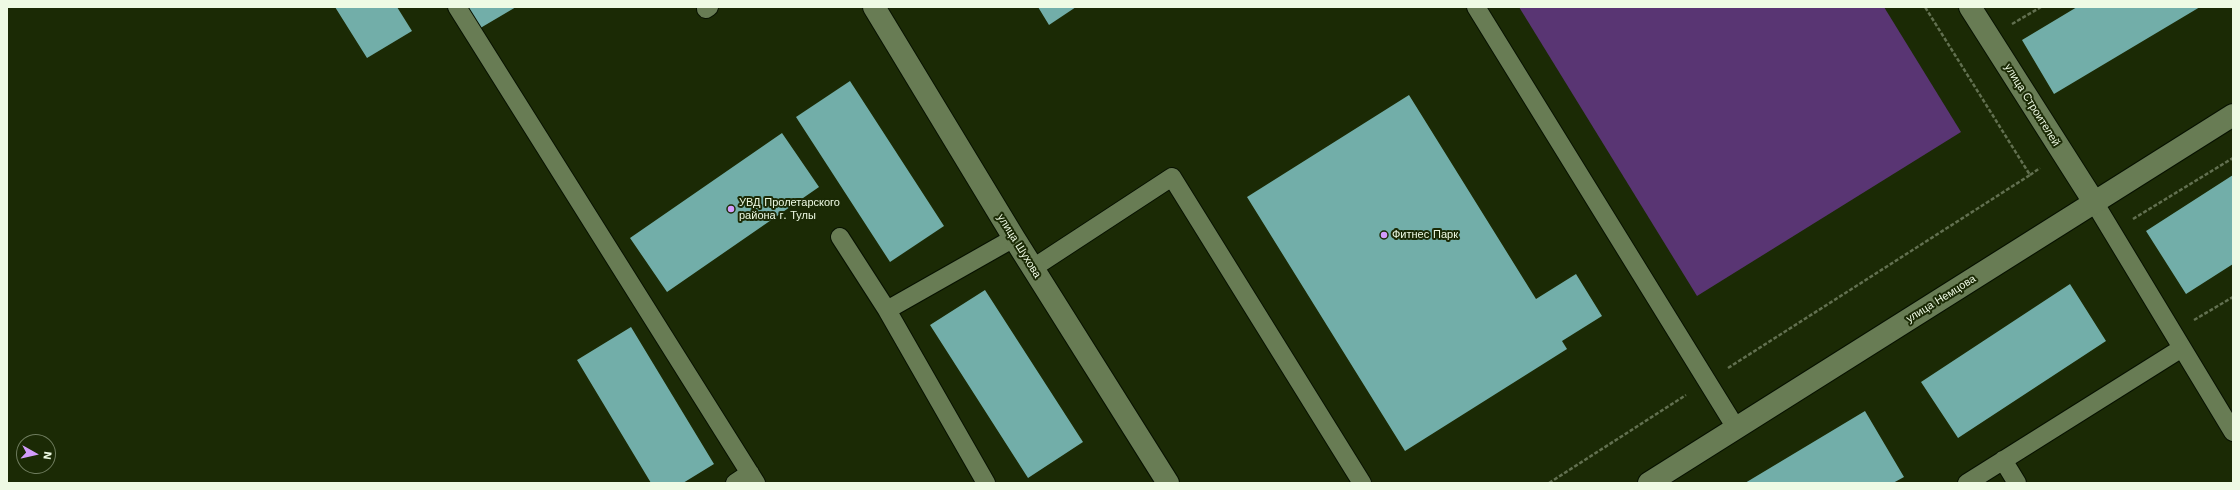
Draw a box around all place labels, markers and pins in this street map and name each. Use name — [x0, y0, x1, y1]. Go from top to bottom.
place label: УВД Пролетарского района г. Тулы — [739, 196, 840, 222]
marker: УВД Пролетарского района г. Тулы — [726, 204, 736, 214]
place label: Фитнес Парк — [1392, 228, 1458, 242]
marker: Фитнес Парк — [1379, 230, 1389, 240]

